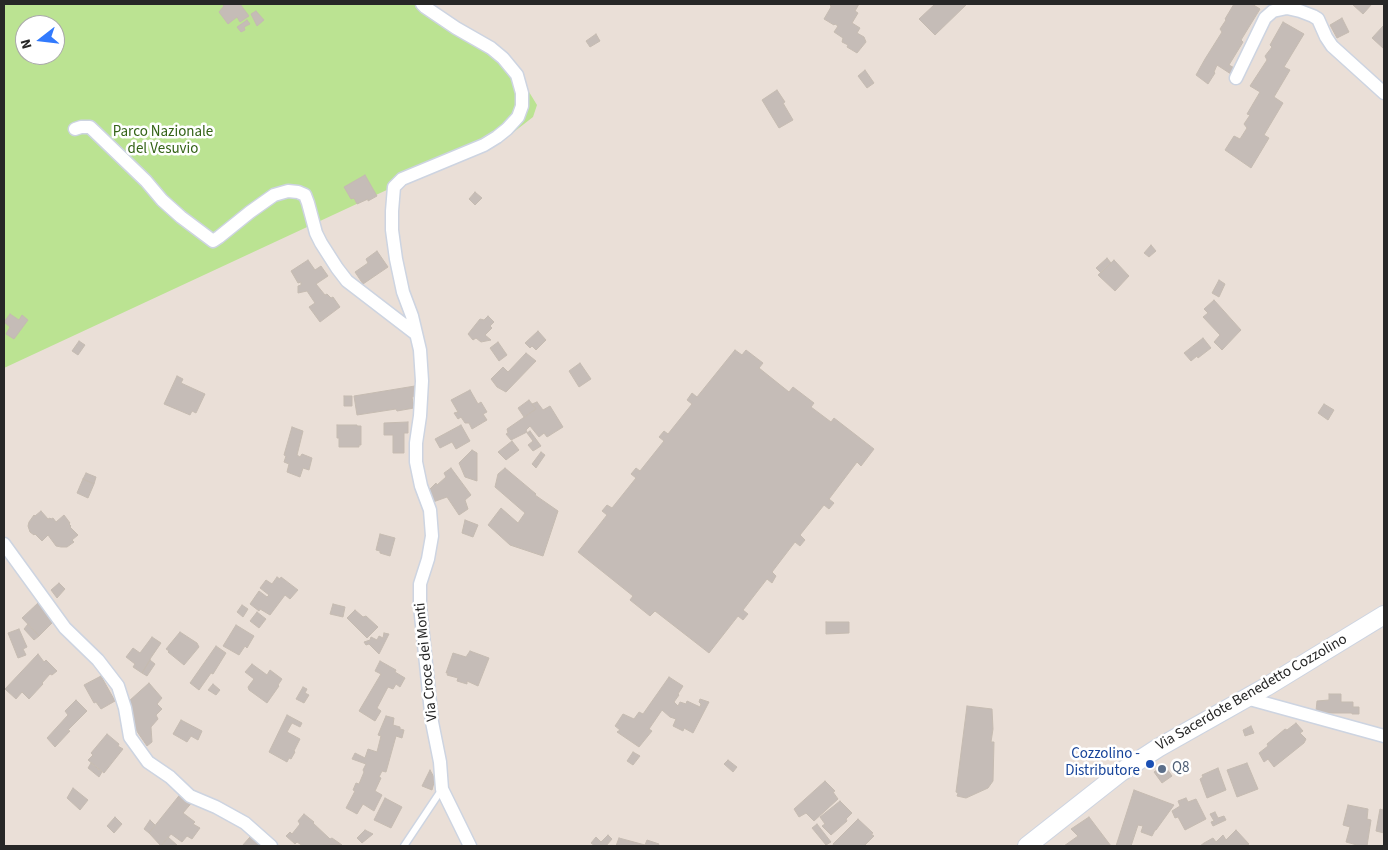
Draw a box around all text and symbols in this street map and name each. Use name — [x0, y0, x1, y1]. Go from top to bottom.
north arrow — [15, 15, 65, 65]
text: N — [16, 37, 37, 51]
park label: Parco Nazionale del Vesuvio — [113, 124, 213, 159]
street label: Via Croce dei Monti — [412, 602, 442, 722]
street label: Via Sacerdote Benedetto Cozzolino — [1153, 631, 1351, 755]
place label: Cozzolino - Distributore — [1065, 746, 1140, 781]
marker: Cozzolino - Distributore — [1144, 758, 1156, 770]
place label: Q8 — [1172, 760, 1189, 778]
marker: Q8 — [1156, 763, 1168, 775]

